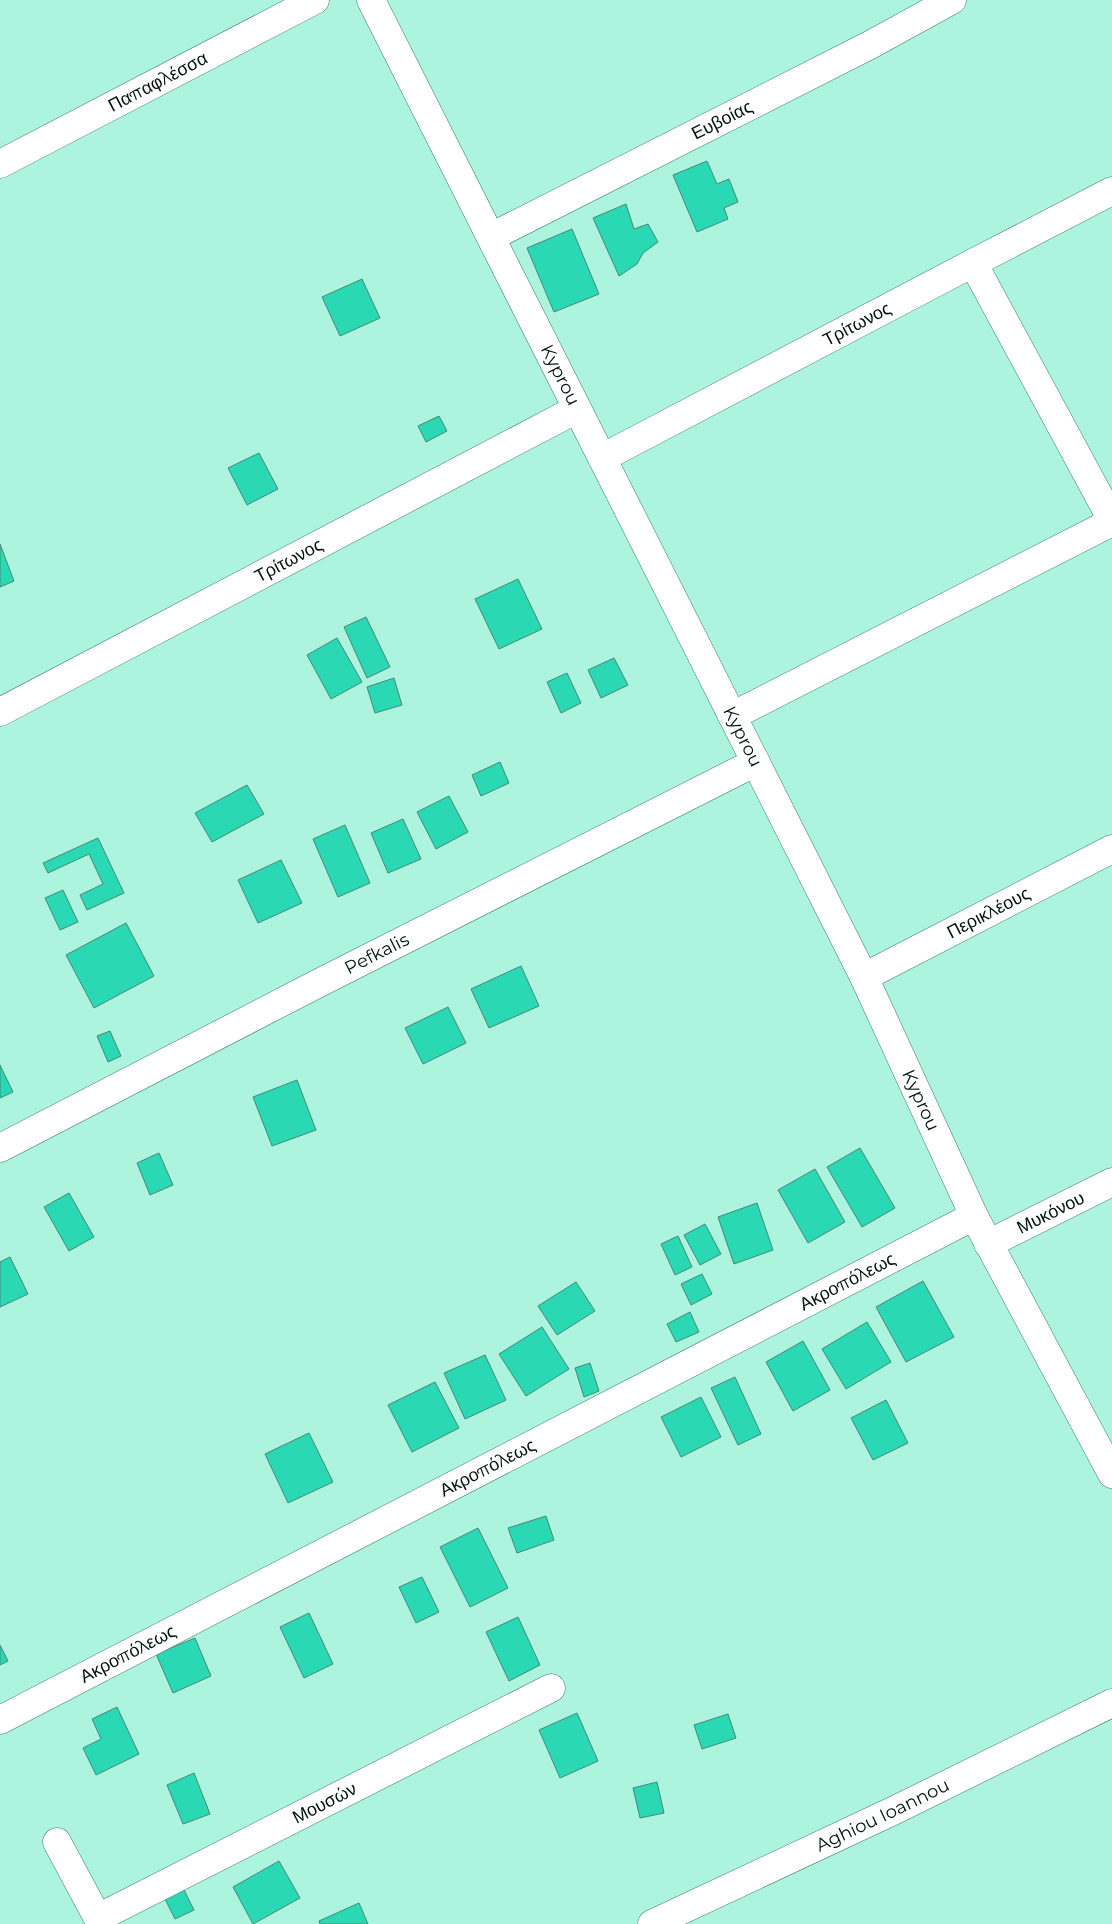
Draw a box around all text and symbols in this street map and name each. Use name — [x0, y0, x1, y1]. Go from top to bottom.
street label: Παπαφλέσσα — [105, 47, 211, 117]
street label: Ευβοίας — [688, 95, 756, 145]
street label: Τρίτωνος — [819, 297, 895, 351]
street label: Kyprou — [536, 341, 585, 409]
street label: Τρίτωνος — [251, 533, 327, 587]
street label: Kyprou — [718, 702, 767, 771]
street label: Περικλέους — [943, 882, 1034, 943]
street label: Pefkalis — [341, 928, 413, 979]
street label: Kyprou — [897, 1066, 944, 1134]
street label: Μυκόνου — [1013, 1187, 1088, 1239]
street label: Ακροπόλεως — [796, 1248, 899, 1315]
street label: Ακροπόλεως — [436, 1434, 539, 1502]
street label: Ακροπόλεως — [76, 1620, 180, 1688]
street label: Aghiou Ioannou — [812, 1774, 953, 1857]
street label: Μουσών — [289, 1778, 360, 1828]

